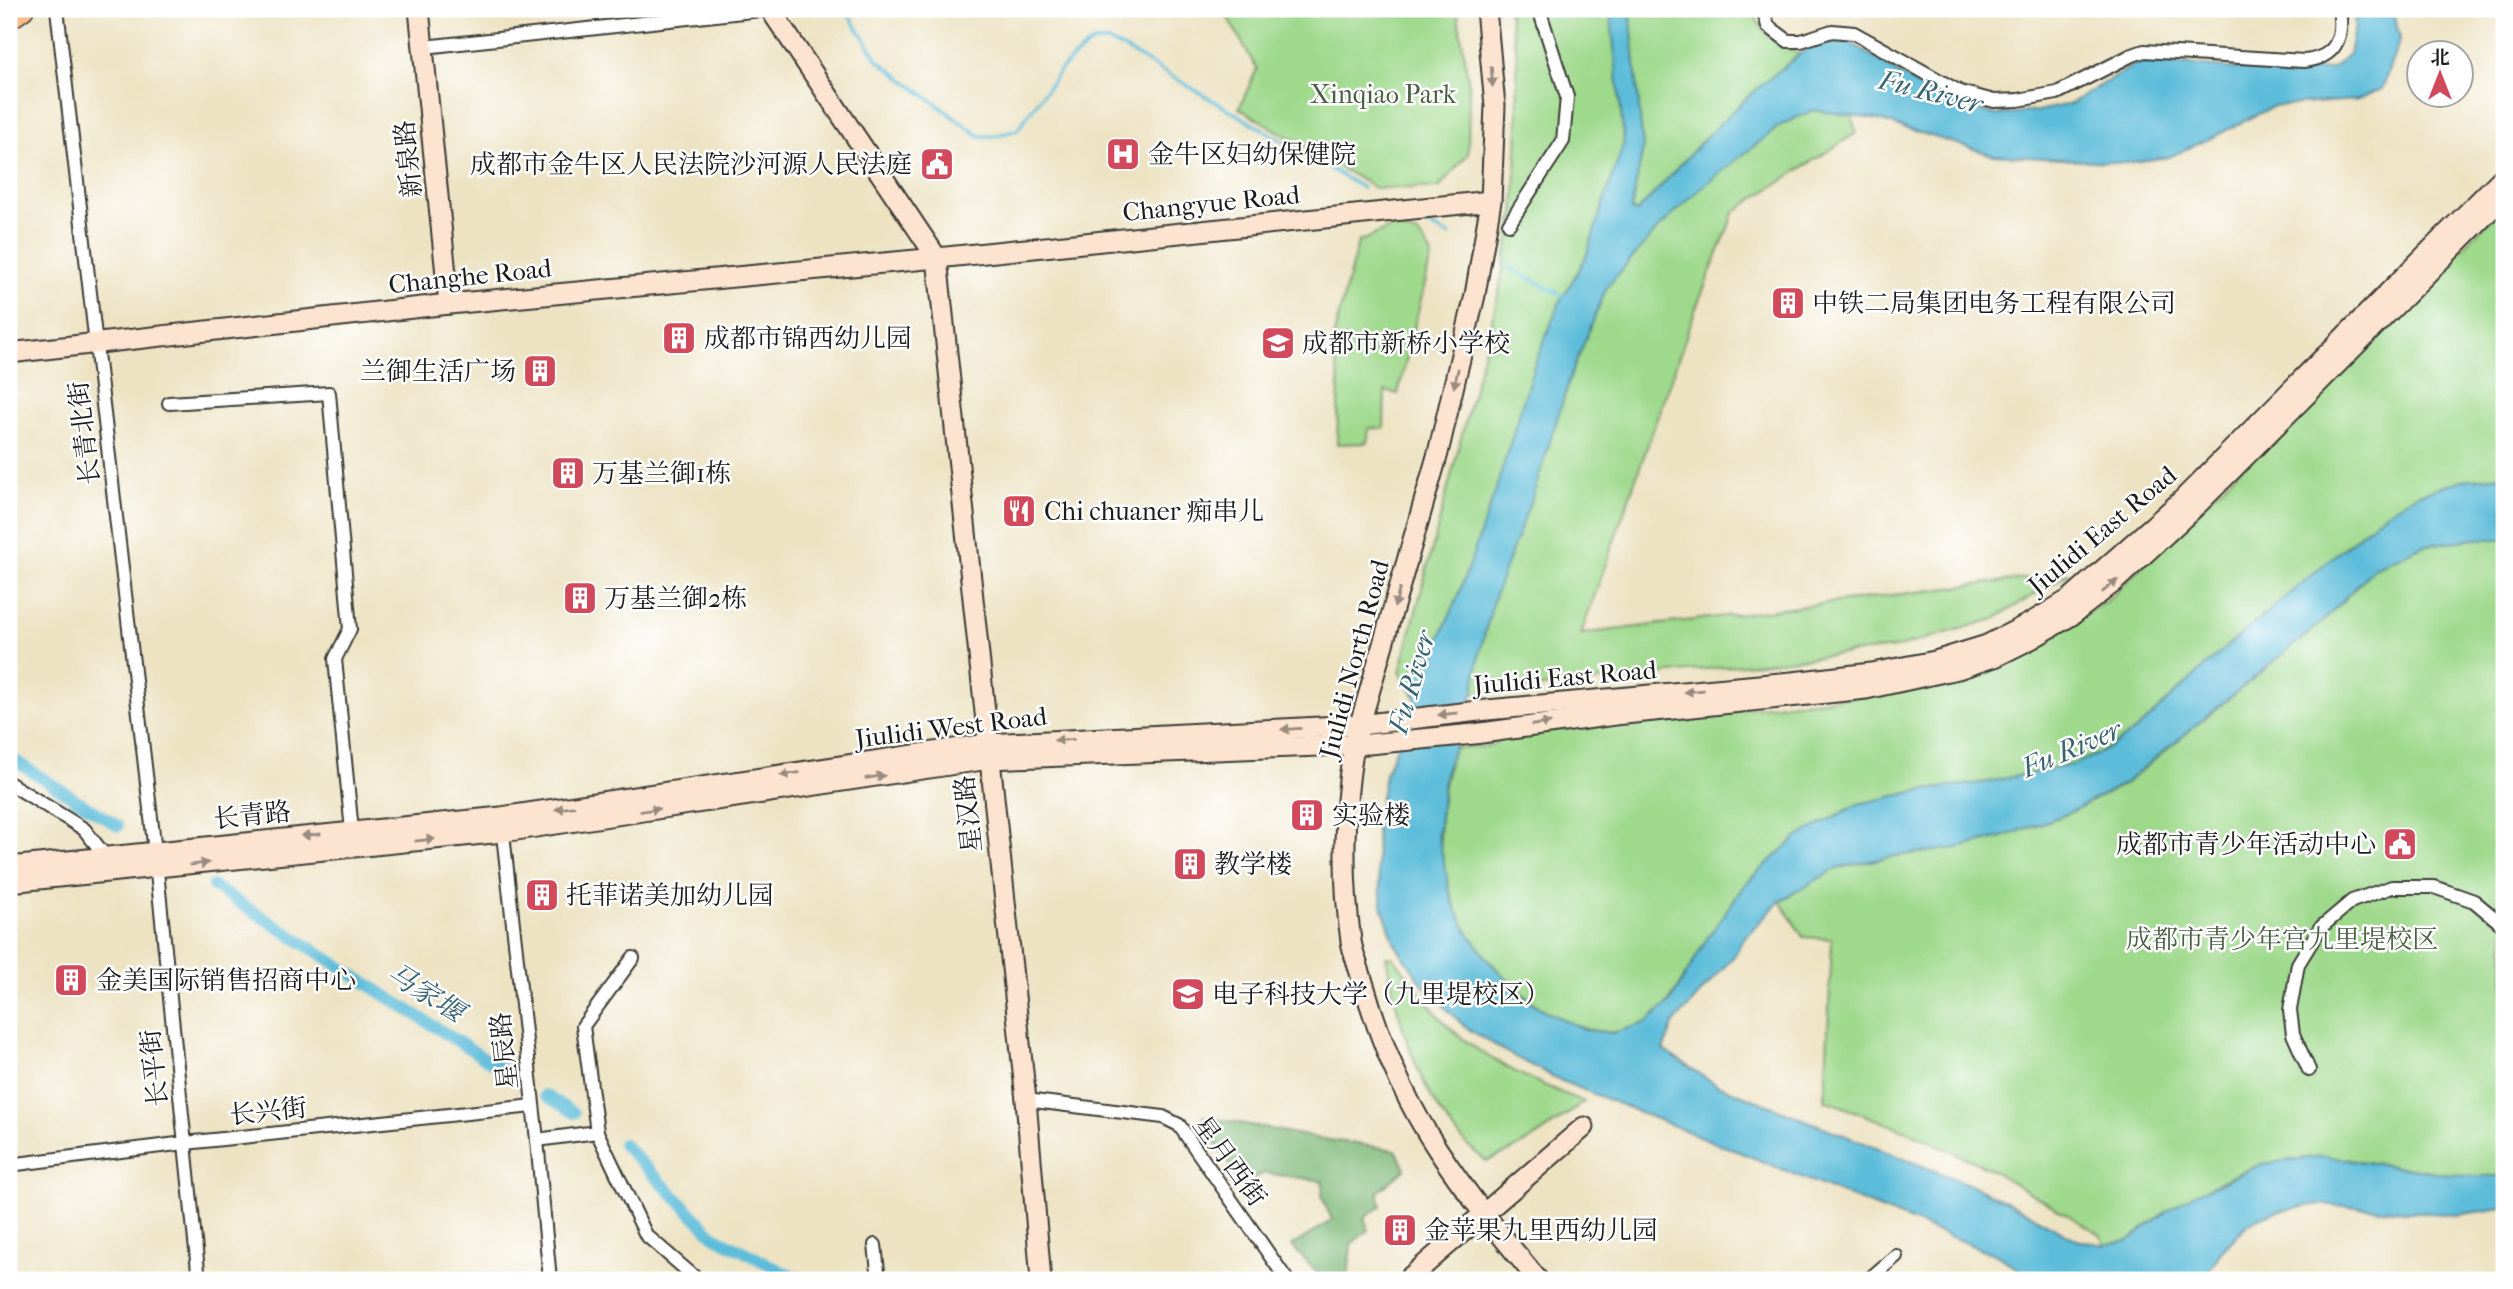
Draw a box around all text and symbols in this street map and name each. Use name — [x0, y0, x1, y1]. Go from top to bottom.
north arrow — [2404, 38, 2474, 108]
text: 北 — [2430, 47, 2450, 69]
water label: Fu River — [1875, 63, 1988, 121]
one-way arrow — [1487, 66, 1498, 88]
park label: Xinqiao Park — [1310, 79, 1457, 110]
street label: 新泉路 — [389, 119, 428, 199]
hospital icon: 金牛区妇幼保健院 — [1104, 135, 1142, 173]
place label: 金牛区妇幼保健院 — [1148, 139, 1356, 170]
public building icon: 成都市金牛区人民法院沙河源人民法庭 — [918, 145, 956, 183]
place label: 成都市金牛区人民法院沙河源人民法庭 — [470, 149, 912, 180]
street label: Changyue Road — [1121, 179, 1302, 228]
street label: Changhe Road — [387, 252, 554, 300]
building icon: 中铁二局集团电务工程有限公司 — [1769, 284, 1807, 322]
place label: 中铁二局集团电务工程有限公司 — [1812, 288, 2176, 319]
building icon: 成都市锦西幼儿园 — [660, 319, 698, 357]
place label: 成都市锦西幼儿园 — [704, 323, 912, 354]
school or university icon: 成都市新桥小学校 — [1259, 324, 1297, 362]
place label: 成都市新桥小学校 — [1302, 328, 1510, 359]
building icon: 兰御生活广场 — [521, 352, 559, 390]
place label: 兰御生活广场 — [360, 356, 516, 387]
one-way arrow — [1450, 367, 1461, 389]
street label: 长青北街 — [63, 379, 106, 486]
building icon: 万基兰御1栋 — [549, 454, 587, 492]
place label: 万基兰御1栋 — [592, 458, 731, 489]
street label: Jiulidi East Road — [2020, 459, 2183, 603]
restaurant icon: Chi chuaner 痴串儿 — [1000, 492, 1038, 530]
place label: Chi chuaner 痴串儿 — [1044, 496, 1264, 527]
street label: Jiulidi North Road — [1313, 556, 1396, 764]
building icon: 万基兰御2栋 — [561, 579, 599, 617]
one-way arrow — [2101, 579, 2118, 594]
place label: 万基兰御2栋 — [604, 583, 747, 614]
one-way arrow — [1391, 587, 1402, 609]
water label: Fu River — [1381, 625, 1443, 738]
street label: Jiulidi East Road — [1470, 654, 1659, 701]
one-way arrow — [1682, 686, 1704, 697]
street label: Jiulidi West Road — [852, 700, 1049, 755]
one-way arrow — [1437, 709, 1459, 720]
water label: Fu River — [2015, 712, 2128, 785]
one-way arrow — [1530, 719, 1552, 730]
one-way arrow — [1280, 723, 1302, 734]
one-way arrow — [1053, 735, 1075, 746]
one-way arrow — [778, 769, 800, 780]
one-way arrow — [864, 771, 886, 782]
street label: 星汉路 — [949, 774, 988, 854]
street label: 长青路 — [212, 796, 292, 835]
building icon: 实验楼 — [1288, 796, 1326, 834]
place label: 实验楼 — [1332, 800, 1410, 831]
one-way arrow — [554, 803, 576, 814]
one-way arrow — [639, 804, 661, 815]
public building icon: 成都市青少年活动中心 — [2381, 825, 2419, 863]
place label: 成都市青少年活动中心 — [2116, 829, 2376, 860]
one-way arrow — [300, 830, 322, 841]
one-way arrow — [414, 835, 436, 846]
building icon: 教学楼 — [1171, 845, 1209, 883]
place label: 教学楼 — [1214, 849, 1292, 880]
one-way arrow — [188, 858, 210, 869]
building icon: 托菲诺美加幼儿园 — [523, 876, 561, 914]
place label: 托菲诺美加幼儿园 — [566, 880, 774, 911]
park label: 成都市青少年宫九里堤校区 — [2126, 924, 2438, 955]
water label: 马家堰 — [381, 956, 473, 1031]
building icon: 金美国际销售招商中心 — [52, 961, 90, 999]
place label: 金美国际销售招商中心 — [96, 965, 356, 996]
school or university icon: 电子科技大学（九里堤校区） — [1169, 975, 1207, 1013]
place label: 电子科技大学（九里堤校区） — [1212, 979, 1550, 1010]
street label: 星辰路 — [485, 1011, 524, 1091]
street label: 长平街 — [135, 1028, 174, 1108]
street label: 长兴街 — [228, 1092, 308, 1131]
street label: 星月西街 — [1186, 1110, 1273, 1212]
building icon: 金苹果九里西幼儿园 — [1381, 1211, 1419, 1249]
place label: 金苹果九里西幼儿园 — [1424, 1215, 1658, 1246]

